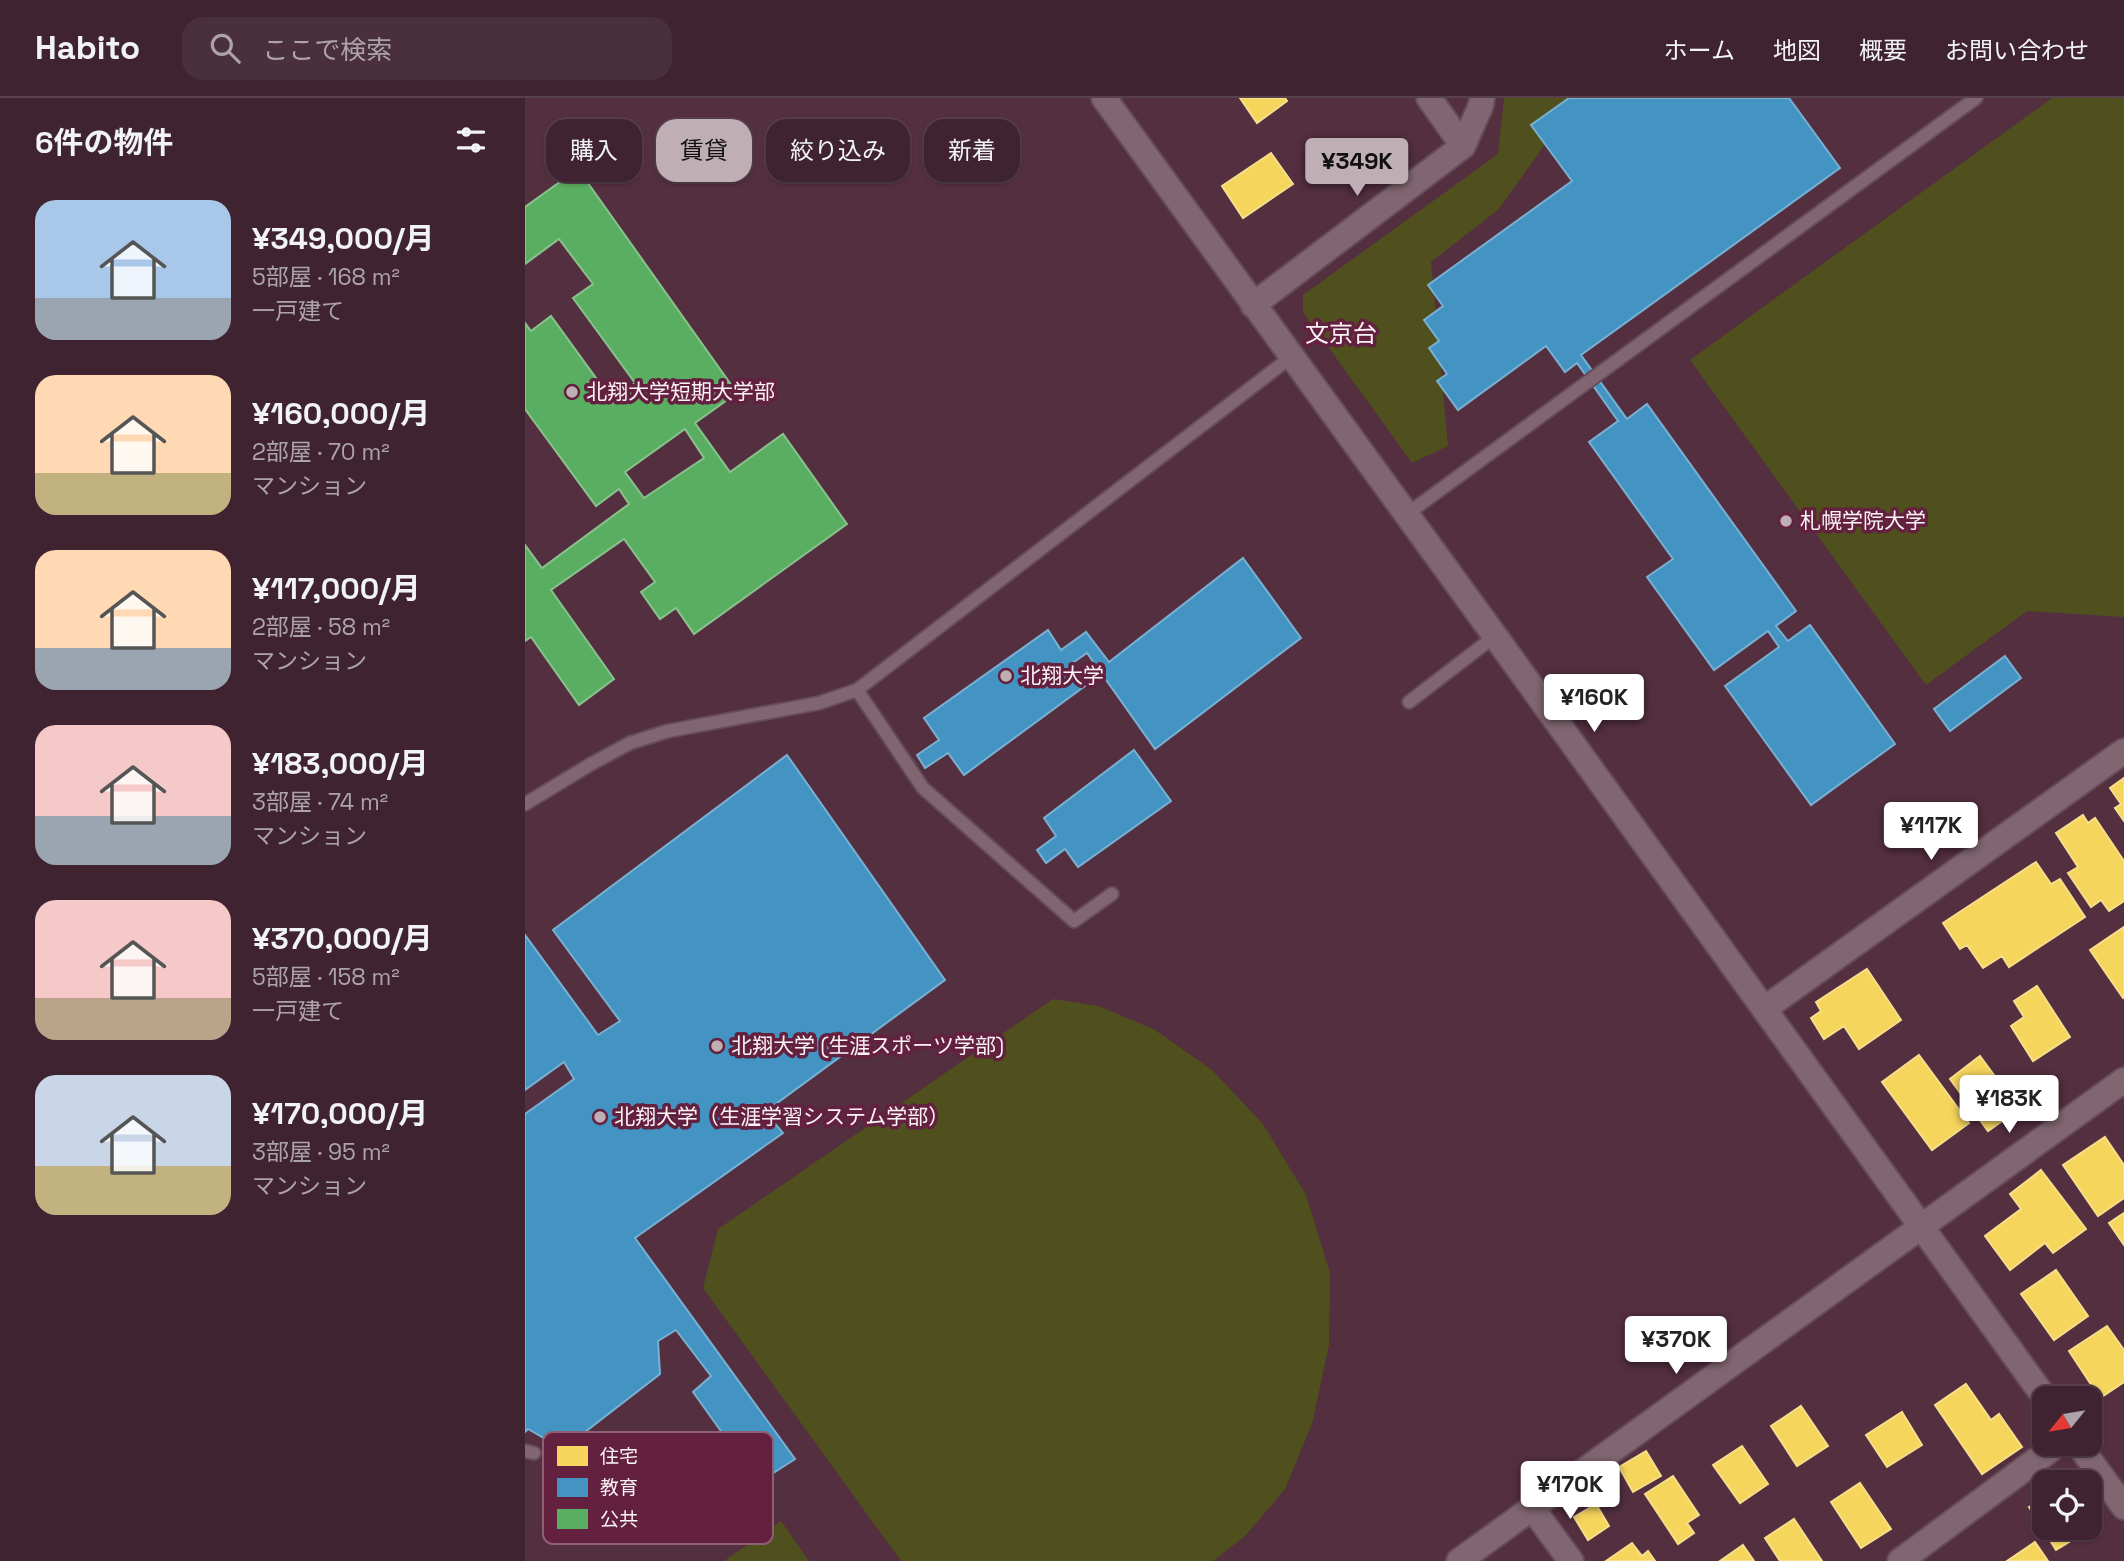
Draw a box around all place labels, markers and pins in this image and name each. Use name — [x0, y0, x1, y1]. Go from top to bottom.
pin: ¥349K — [1308, 139, 1406, 198]
place label: 北翔大学短期大学部 — [586, 378, 775, 405]
marker: 北翔大学短期大学部 — [564, 384, 580, 400]
place label: 札幌学院大学 — [1800, 507, 1926, 534]
marker: 札幌学院大学 — [1778, 513, 1794, 529]
place label: 北翔大学 — [1020, 662, 1104, 689]
marker: 北翔大学 — [998, 668, 1014, 684]
pin: ¥160K — [1545, 674, 1643, 734]
pin: ¥117K — [1882, 802, 1980, 862]
place label: 北翔大学 (生涯スポーツ学部) — [731, 1032, 1004, 1059]
marker: 北翔大学 (生涯スポーツ学部) — [709, 1038, 725, 1054]
pin: ¥183K — [1960, 1076, 2058, 1135]
place label: 北翔大学（生涯学習システム学部） — [614, 1103, 949, 1130]
marker: 北翔大学（生涯学習システム学部） — [592, 1109, 608, 1125]
pin: ¥370K — [1627, 1316, 1725, 1376]
pin: ¥170K — [1521, 1462, 1619, 1521]

